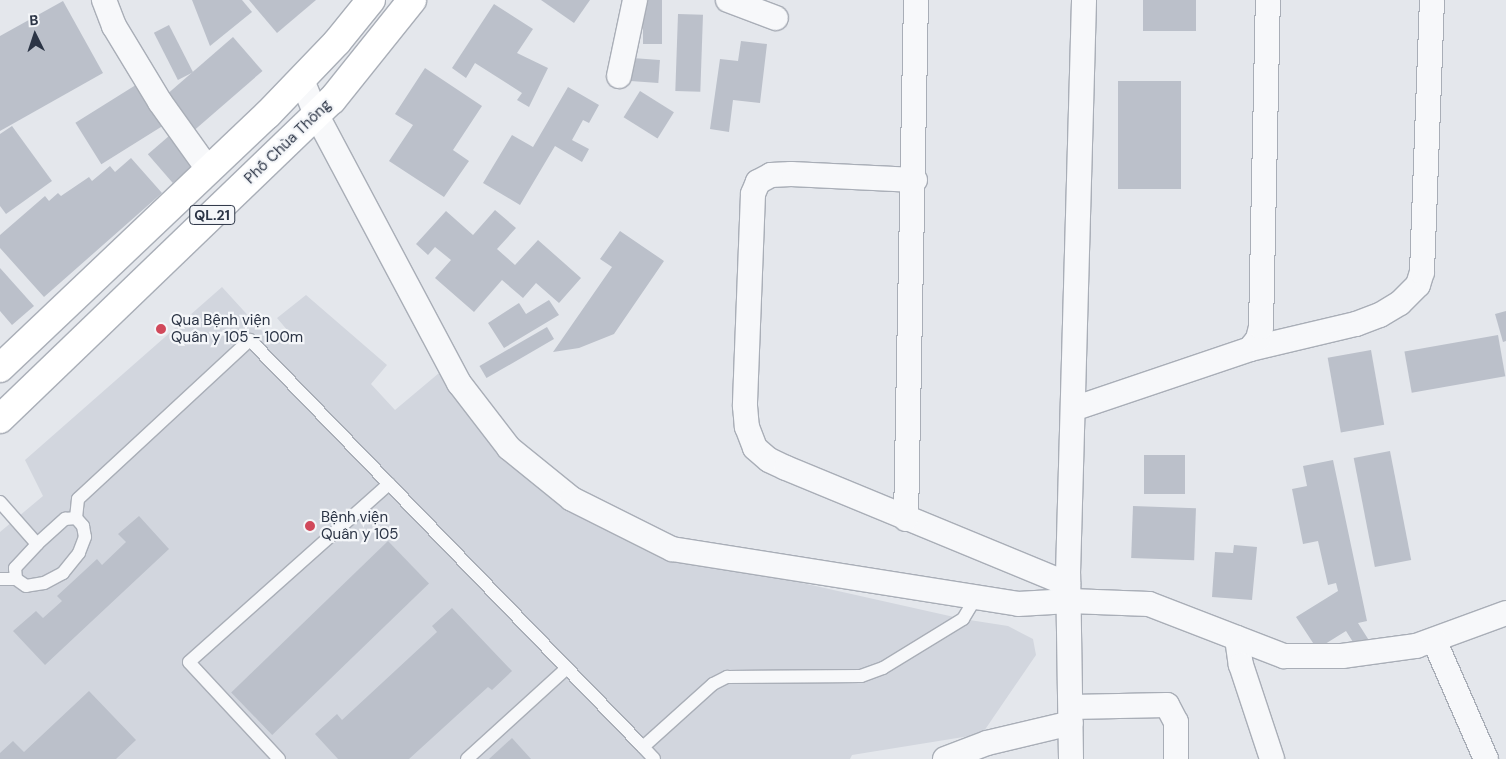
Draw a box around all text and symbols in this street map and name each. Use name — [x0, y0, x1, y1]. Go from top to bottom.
north arrow — [10, 10, 60, 60]
text: B — [29, 11, 39, 29]
street label: Phố Chùa Thông — [241, 96, 335, 188]
road number: QL.21 — [188, 204, 236, 226]
place label: Qua Bệnh viện Quân y 105 - 100m — [171, 311, 303, 346]
marker: Qua Bệnh viện Quân y 105 - 100m — [155, 323, 167, 335]
place label: Bệnh viện Quân y 105 — [321, 508, 398, 543]
marker: Bệnh viện Quân y 105 — [303, 519, 317, 533]

